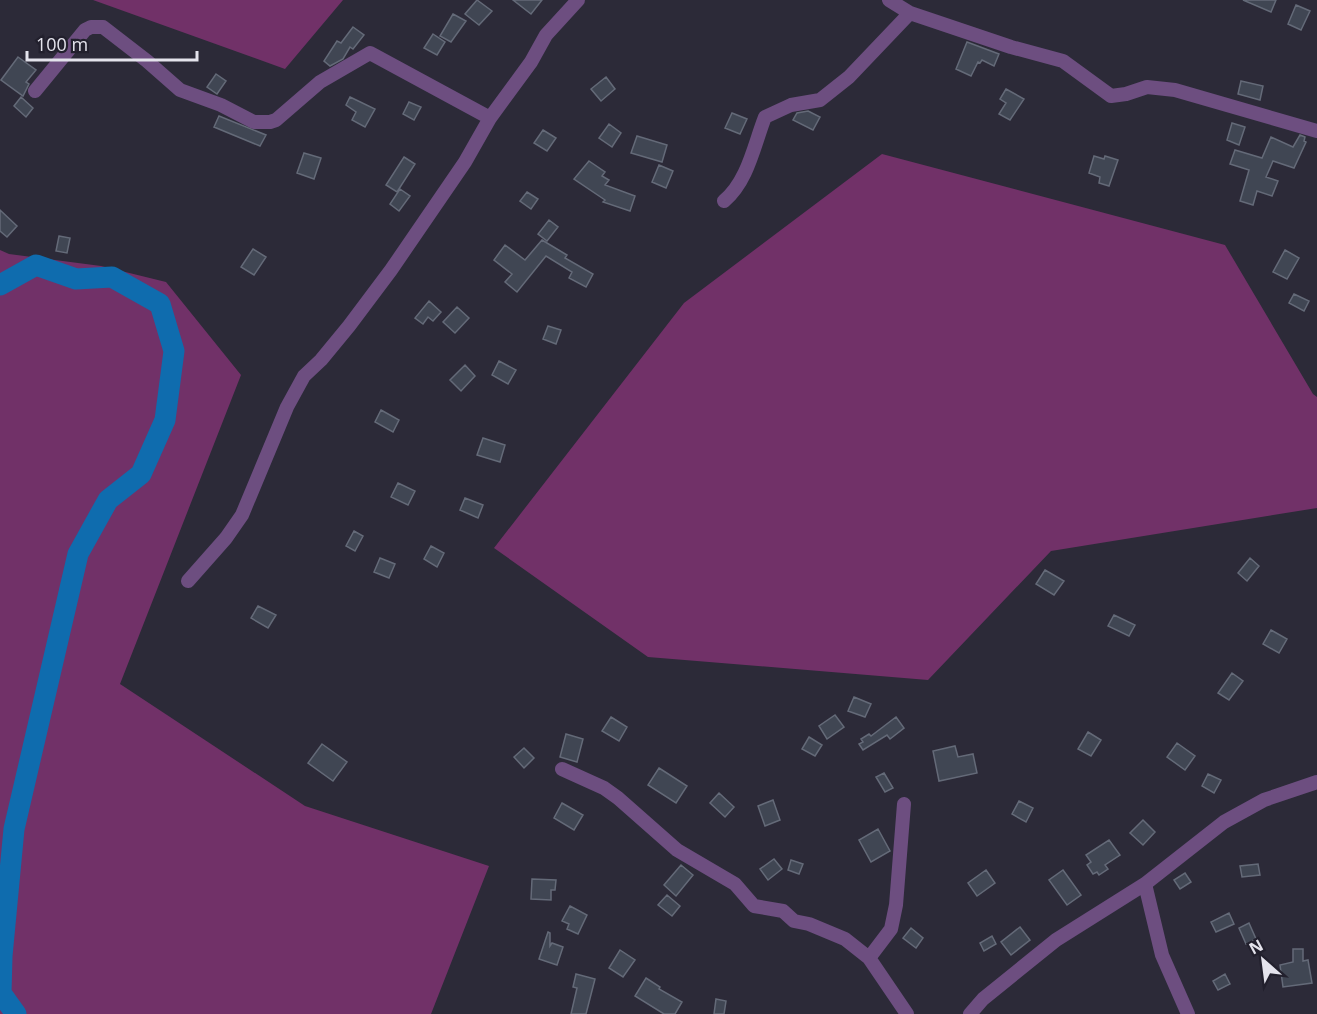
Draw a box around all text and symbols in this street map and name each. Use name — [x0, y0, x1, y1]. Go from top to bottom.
scale bar — [27, 24, 196, 62]
text: 100 m — [36, 32, 88, 56]
north arrow — [1233, 930, 1293, 990]
text: N — [1245, 934, 1267, 960]

